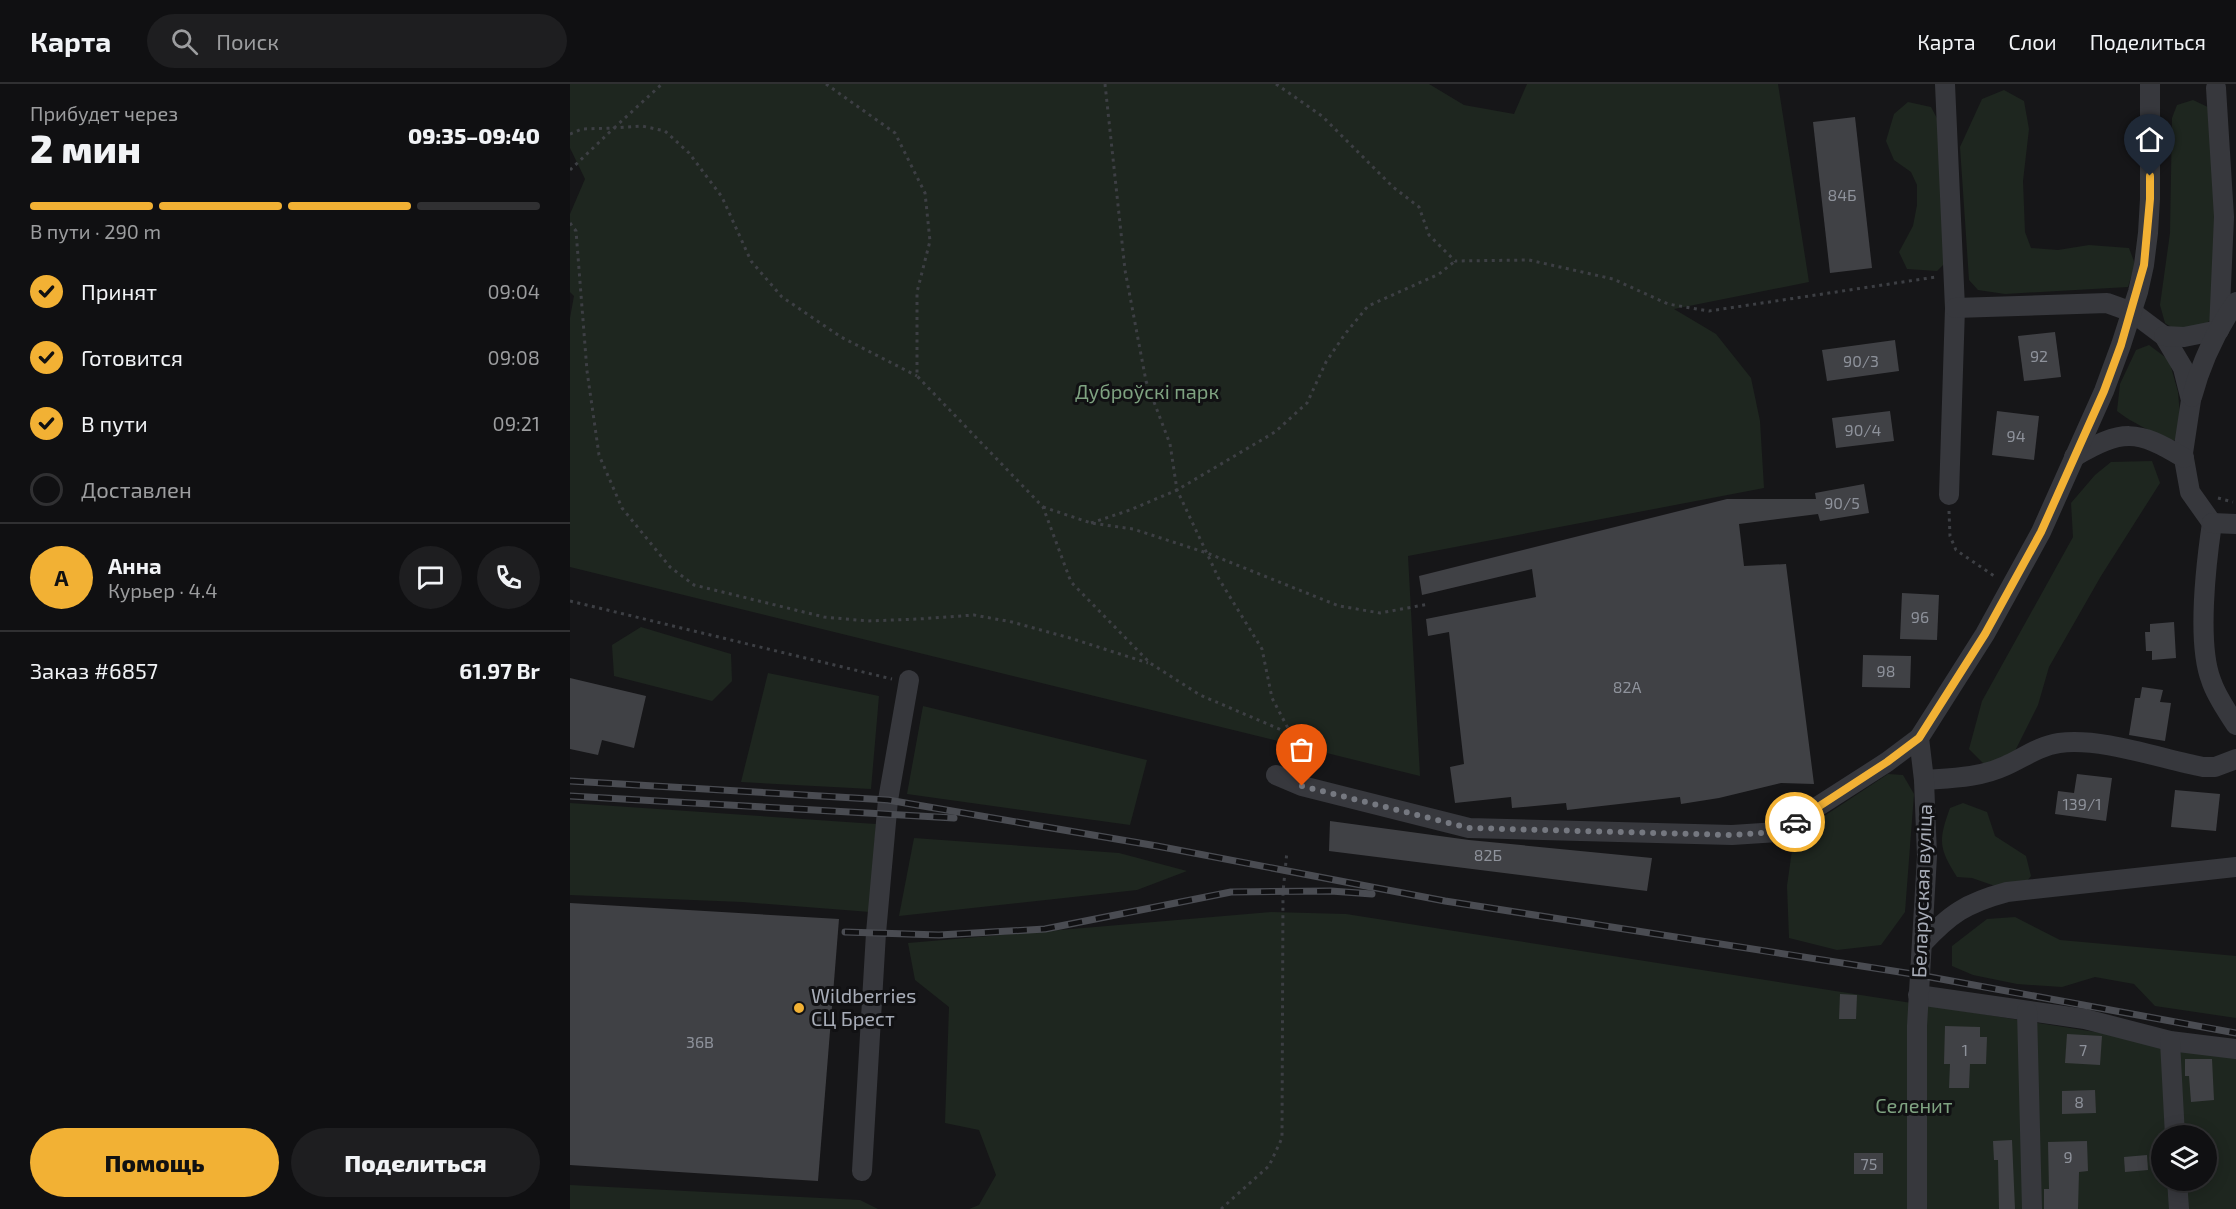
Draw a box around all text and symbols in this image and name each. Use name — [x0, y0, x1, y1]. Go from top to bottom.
search box — [147, 14, 567, 68]
text: Карта — [30, 24, 111, 58]
icon: search — [168, 25, 201, 58]
text: Поиск — [216, 28, 279, 54]
text: Карта — [1917, 29, 1976, 54]
text: Слои — [2009, 29, 2057, 54]
text: Поделиться — [2090, 29, 2206, 54]
text: Прибудет через — [30, 101, 178, 125]
pin — [2124, 114, 2175, 176]
text: 09:35–09:40 — [408, 122, 540, 148]
icon: home — [2133, 123, 2166, 156]
text: 2 мин — [30, 124, 141, 171]
house number: 84Б — [1827, 185, 1857, 204]
text: В пути · 290 m — [30, 219, 161, 243]
icon: check — [30, 275, 63, 308]
text: Принят — [81, 278, 157, 304]
text: 09:04 — [487, 279, 540, 303]
icon: check — [30, 341, 63, 374]
text: Готовится — [81, 344, 183, 370]
text: 09:08 — [488, 345, 540, 369]
house number: 92 — [2030, 346, 2048, 365]
house number: 90/3 — [1843, 351, 1879, 370]
park label: Дуброўскі парк — [1075, 379, 1219, 404]
icon: check — [30, 407, 63, 440]
text: В пути — [81, 410, 148, 436]
text: 09:21 — [493, 411, 540, 435]
house number: 90/4 — [1845, 420, 1882, 439]
house number: 94 — [2007, 426, 2026, 445]
text: Доставлен — [81, 476, 192, 502]
house number: 90/5 — [1824, 493, 1860, 512]
button: chat — [399, 546, 462, 609]
button: phone — [477, 546, 540, 609]
text: Анна — [108, 552, 162, 578]
text: А — [54, 564, 69, 590]
text: Курьер · 4.4 — [108, 578, 217, 602]
house number: 96 — [1911, 607, 1929, 626]
text: Заказ #6857 — [30, 657, 158, 683]
text: 61.97 Br — [459, 657, 540, 683]
house number: 98 — [1877, 661, 1895, 680]
house number: 82А — [1613, 677, 1641, 696]
pin — [1276, 724, 1327, 786]
icon: bag — [1285, 733, 1318, 766]
courier — [1765, 792, 1825, 852]
house number: 139/1 — [2062, 794, 2102, 813]
street label: Беларуская вуліца — [1906, 804, 1937, 978]
icon: car — [1779, 806, 1812, 839]
house number: 82Б — [1474, 845, 1502, 864]
place label: Wildberries СЦ Брест — [811, 983, 916, 1030]
marker: Wildberries СЦ Брест — [792, 1001, 806, 1015]
house number: 36В — [686, 1032, 714, 1051]
house number: 1 — [1962, 1040, 1968, 1059]
house number: 7 — [2079, 1040, 2087, 1059]
house number: 8 — [2074, 1092, 2084, 1111]
park label: Селенит — [1875, 1093, 1953, 1117]
map controls — [2151, 1125, 2217, 1191]
button: layers — [2151, 1125, 2217, 1191]
button: Помощь — [30, 1128, 279, 1197]
button: Поделиться — [291, 1128, 540, 1197]
house number: 9 — [2063, 1147, 2073, 1166]
house number: 75 — [1861, 1154, 1877, 1173]

